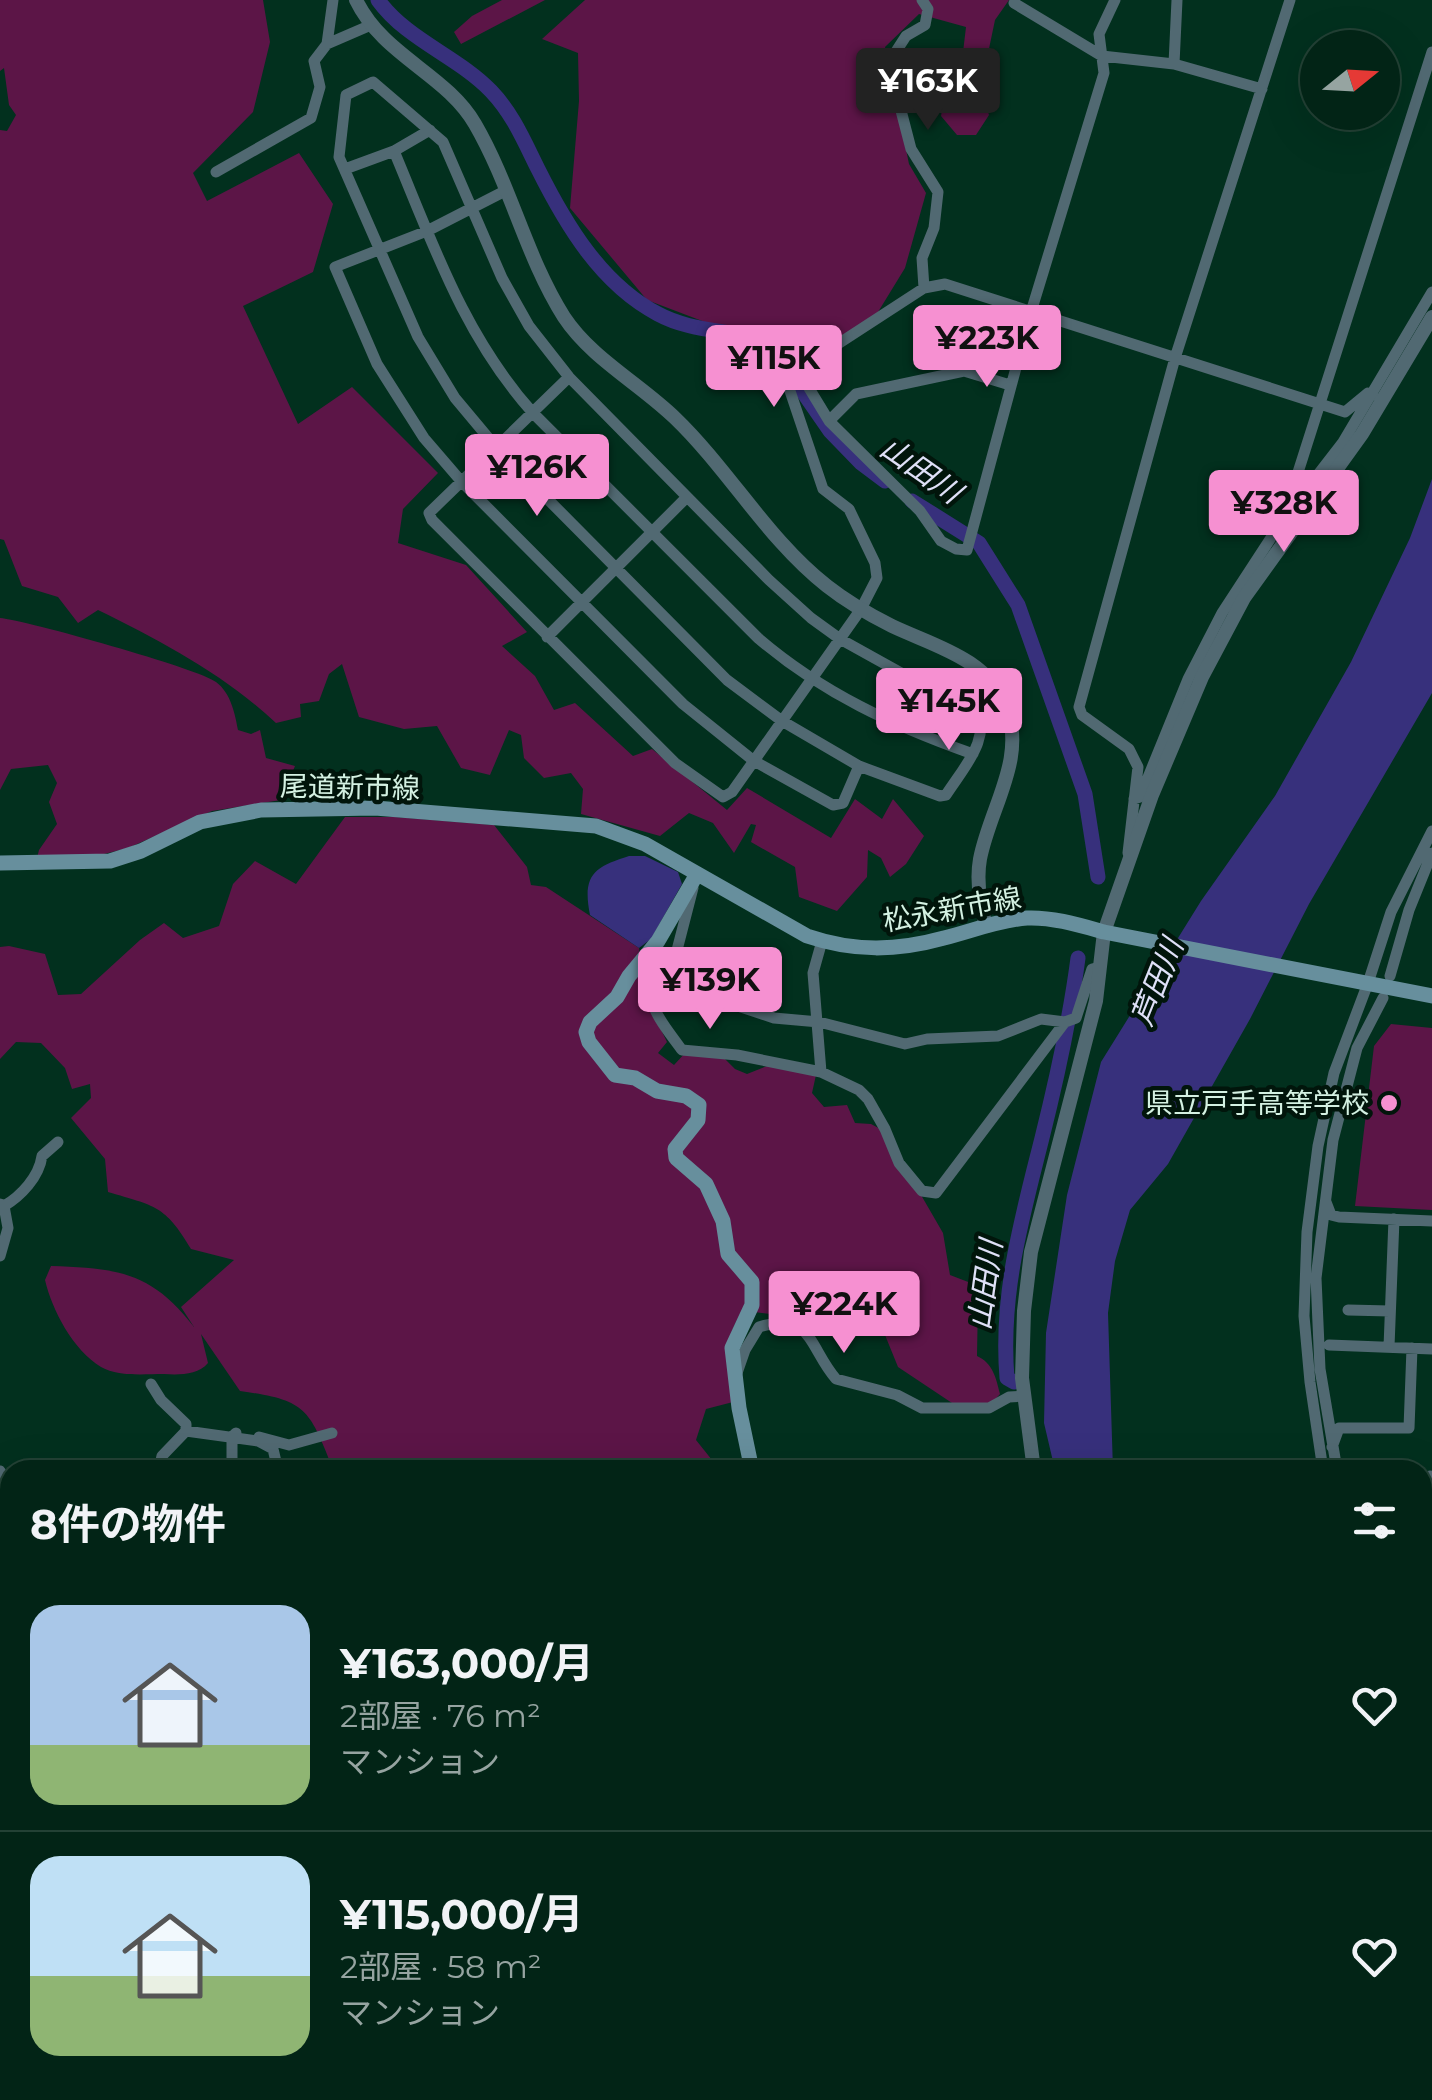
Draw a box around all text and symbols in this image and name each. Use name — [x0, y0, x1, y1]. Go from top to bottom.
north arrow — [1300, 30, 1400, 130]
map controls — [1300, 30, 1400, 130]
pin: ¥163K — [858, 48, 998, 133]
text: ¥163K — [878, 61, 978, 100]
pin: ¥223K — [917, 305, 1057, 390]
text: ¥223K — [935, 318, 1039, 357]
pin: ¥115K — [704, 325, 844, 410]
text: ¥115K — [728, 338, 820, 377]
water label: 山田川 — [874, 429, 971, 513]
pin: ¥126K — [467, 434, 607, 519]
text: ¥126K — [487, 447, 587, 486]
pin: ¥328K — [1214, 470, 1354, 555]
text: ¥328K — [1231, 483, 1337, 522]
pin: ¥145K — [879, 668, 1019, 753]
text: ¥145K — [898, 681, 1000, 720]
street label: 尾道新市線 — [280, 769, 420, 805]
street label: 松永新市線 — [880, 880, 1024, 938]
water label: 芦田川 — [1123, 931, 1192, 1031]
pin: ¥139K — [640, 947, 780, 1032]
text: ¥139K — [660, 960, 760, 999]
place label: 県立戸手高等学校 — [1145, 1086, 1369, 1120]
marker: 県立戸手高等学校 — [1378, 1092, 1400, 1114]
water label: 山田川 — [960, 1235, 1010, 1332]
pin: ¥224K — [774, 1271, 914, 1356]
text: ¥224K — [791, 1284, 897, 1323]
icon: filters — [1347, 1493, 1402, 1548]
text: 8件の物件 — [30, 1498, 226, 1550]
text: ¥163,000/月 — [340, 1637, 594, 1689]
icon: home — [110, 1645, 230, 1765]
icon: heart — [1347, 1678, 1402, 1733]
text: 2部屋 · 76 m² — [340, 1696, 541, 1735]
text: マンション — [340, 1742, 500, 1781]
text: ¥115,000/月 — [340, 1888, 584, 1940]
icon: home — [110, 1896, 230, 2016]
icon: heart — [1347, 1929, 1402, 1984]
text: 2部屋 · 58 m² — [340, 1947, 542, 1986]
text: マンション — [340, 1993, 500, 2032]

